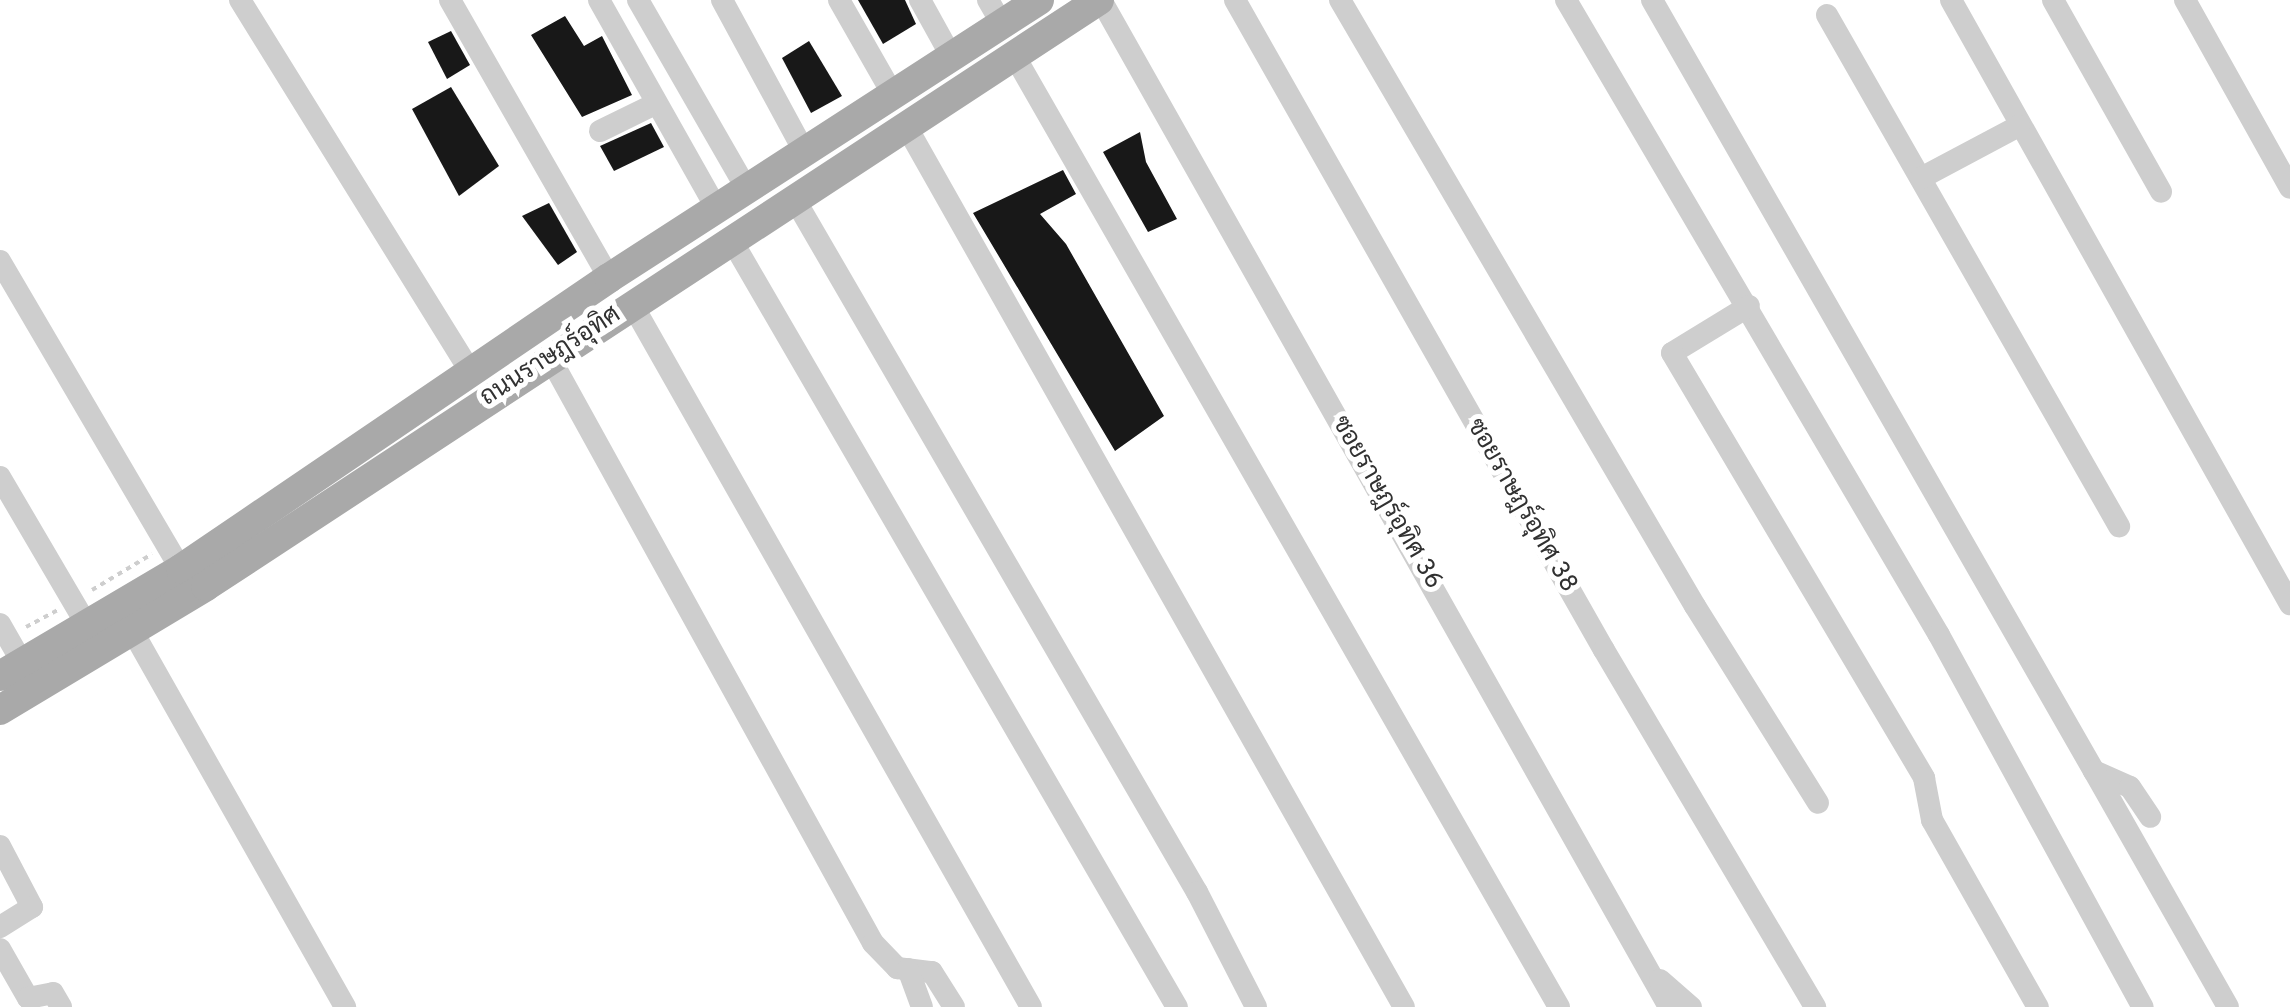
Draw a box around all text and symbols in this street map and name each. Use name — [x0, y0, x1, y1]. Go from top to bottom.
street label: ถนนราษฎร์อุทิศ — [475, 301, 627, 413]
street label: ซอยราษฎร์อุทิศ 36 — [1324, 411, 1448, 595]
street label: ซอยราษฎร์อุทิศ 38 — [1459, 414, 1583, 598]

